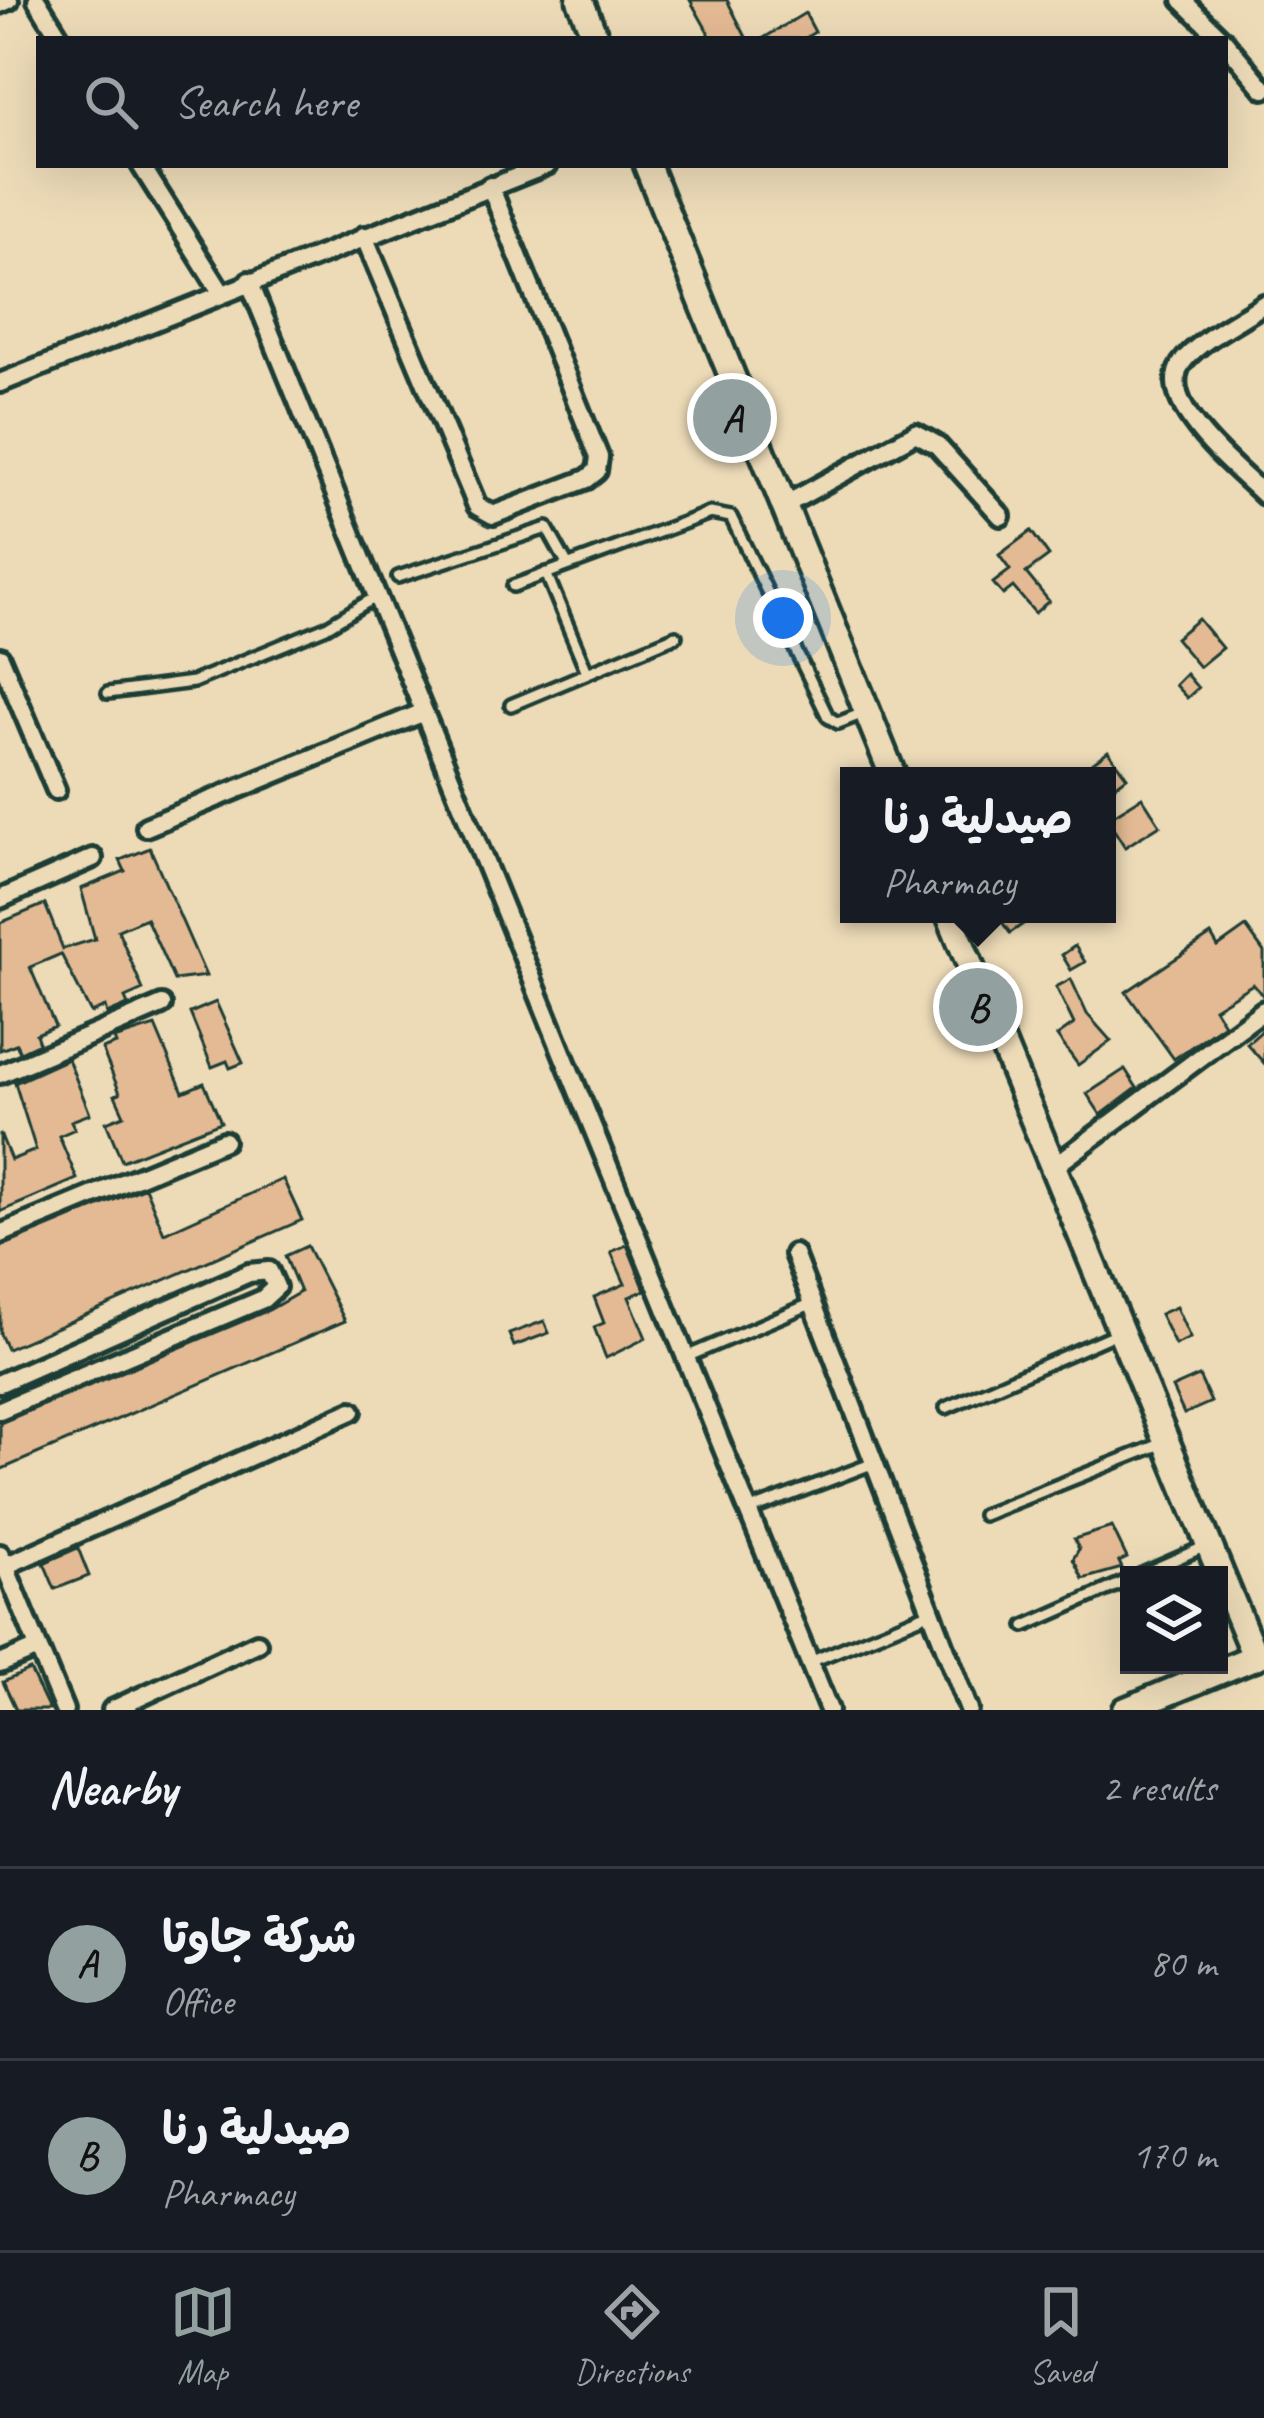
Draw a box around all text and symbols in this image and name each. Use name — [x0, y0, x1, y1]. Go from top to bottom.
search box — [36, 36, 1228, 168]
icon: search — [78, 69, 144, 135]
text: Search here — [174, 74, 357, 131]
pin: A — [693, 373, 771, 463]
your location — [753, 588, 813, 648]
popup — [840, 767, 1116, 923]
text: صيدلية رنا — [883, 790, 1073, 847]
text: Pharmacy — [883, 858, 1016, 907]
pin: B — [939, 962, 1017, 1052]
map controls — [1120, 1566, 1228, 1674]
button: layers — [1120, 1566, 1228, 1674]
text: Nearby — [48, 1756, 176, 1820]
text: 2 results — [1102, 1764, 1216, 1813]
text: شركة جاوتا — [162, 1909, 356, 1966]
text: A — [77, 1939, 97, 1988]
text: 80 m — [1150, 1939, 1216, 1988]
text: Office — [162, 1977, 233, 2026]
text: صيدلية رنا — [162, 2101, 351, 2158]
text: B — [77, 2131, 97, 2180]
text: 170 m — [1132, 2131, 1216, 2180]
text: Pharmacy — [162, 2169, 294, 2218]
tab: Map — [170, 2279, 236, 2393]
tab: Directions — [575, 2279, 689, 2393]
tab: Saved — [1028, 2279, 1094, 2393]

